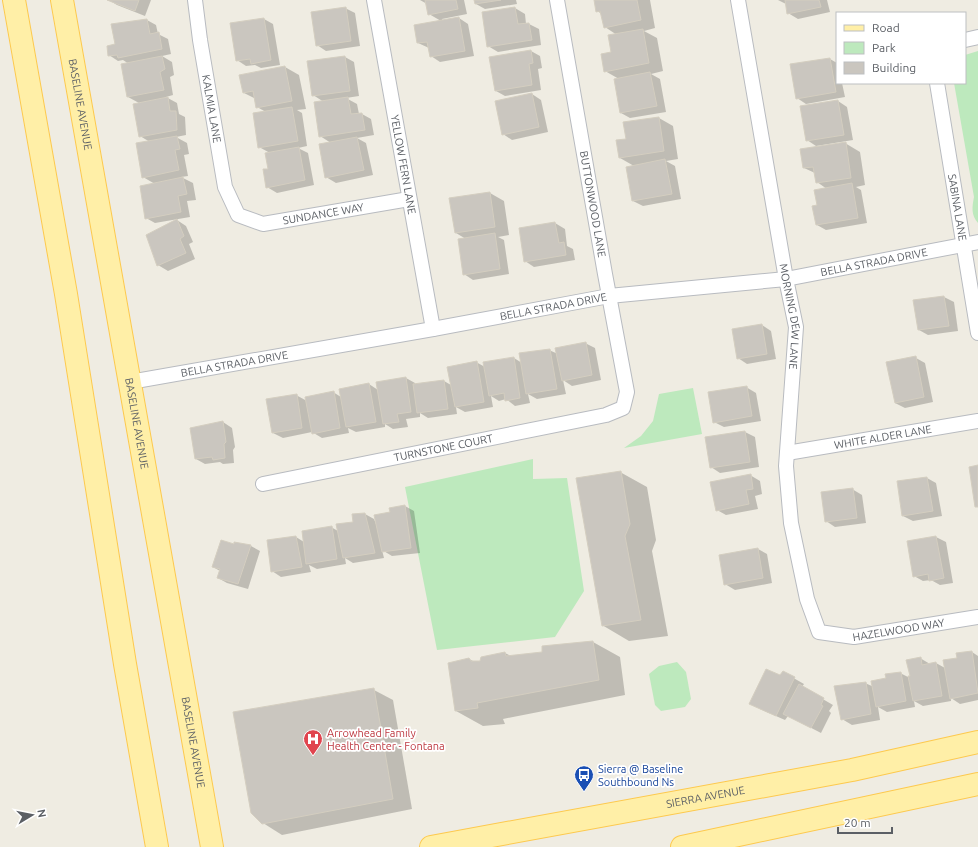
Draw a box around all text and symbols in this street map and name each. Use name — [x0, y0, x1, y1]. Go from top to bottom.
legend — [836, 12, 966, 84]
text: Road — [872, 21, 900, 34]
text: Park — [872, 41, 896, 54]
street label: BASELINE AVENUE — [67, 58, 94, 151]
text: Building — [872, 61, 916, 74]
street label: KALMIA LANE — [200, 74, 223, 144]
street label: YELLOW FERN LANE — [389, 114, 418, 215]
street label: BUTTONWOOD LANE — [578, 150, 608, 258]
street label: SABINA LANE — [946, 173, 969, 242]
street label: SUNDANCE WAY — [282, 201, 365, 227]
street label: BELLA STRADA DRIVE — [819, 246, 928, 278]
street label: MORNING DEW LANE — [777, 263, 802, 370]
street label: BELLA STRADA DRIVE — [499, 291, 608, 322]
street label: BELLA STRADA DRIVE — [180, 348, 289, 379]
street label: BASELINE AVENUE — [123, 377, 151, 470]
street label: WHITE ALDER LANE — [833, 423, 932, 451]
street label: TURNSTONE COURT — [393, 432, 494, 464]
street label: HAZELWOOD WAY — [852, 616, 946, 643]
street label: BASELINE AVENUE — [180, 696, 207, 789]
place label: Arrowhead Family Health Center - Fontana — [327, 727, 445, 752]
hospital icon: Arrowhead Family Health Center - Fontana — [302, 728, 324, 756]
place label: Sierra @ Baseline Southbound Ns — [598, 763, 683, 788]
bus stop icon: Sierra @ Baseline Southbound Ns — [573, 764, 595, 792]
street label: SIERRA AVENUE — [665, 784, 746, 810]
north arrow — [12, 795, 52, 835]
text: N — [35, 808, 48, 818]
scale bar — [838, 809, 892, 835]
text: 20 m — [844, 816, 871, 829]

